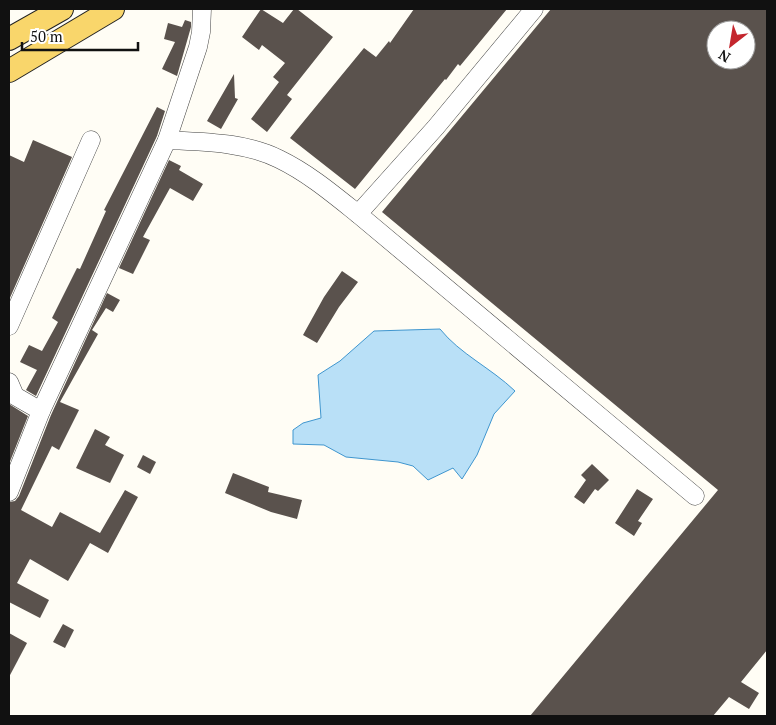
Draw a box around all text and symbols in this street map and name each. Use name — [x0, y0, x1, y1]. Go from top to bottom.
scale bar — [22, 20, 139, 52]
north arrow — [706, 20, 756, 70]
text: 50 m — [30, 26, 63, 46]
text: N — [714, 45, 733, 67]

